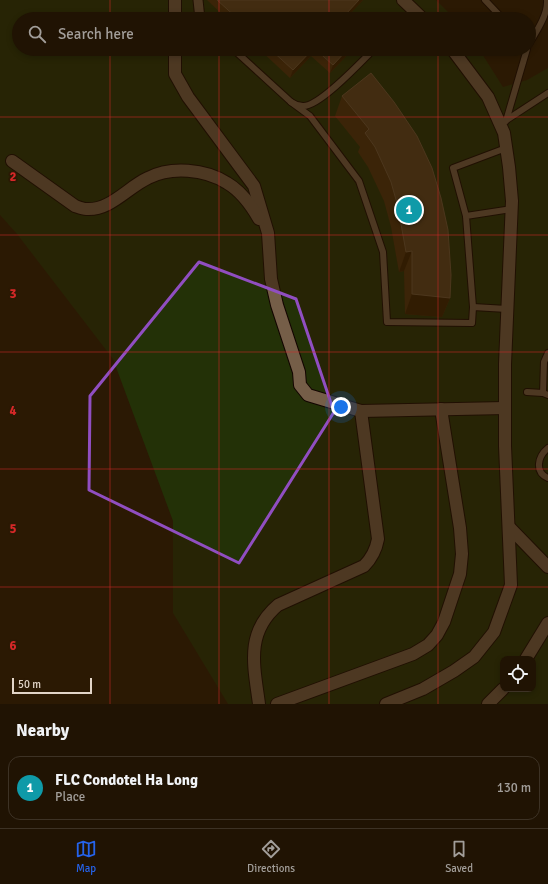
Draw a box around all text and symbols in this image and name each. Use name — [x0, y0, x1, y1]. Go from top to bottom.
search box — [12, 12, 536, 56]
icon: search — [26, 23, 48, 45]
text: Search here — [58, 25, 134, 43]
text: 2 — [9, 169, 17, 185]
pin: 1 — [396, 195, 422, 225]
text: 3 — [9, 286, 17, 302]
your location — [331, 397, 351, 417]
text: 4 — [9, 403, 17, 419]
text: 5 — [9, 521, 17, 537]
text: 6 — [9, 638, 17, 654]
map controls — [500, 656, 536, 692]
button: locate — [500, 656, 536, 692]
scale bar — [12, 676, 92, 695]
text: 50 m — [18, 678, 41, 691]
text: Nearby — [16, 720, 69, 741]
text: FLC Condotel Ha Long — [55, 771, 198, 789]
text: 1 — [26, 780, 34, 796]
text: 130 m — [497, 780, 531, 796]
text: Place — [55, 789, 85, 805]
tab: Map — [75, 838, 97, 875]
tab: Directions — [247, 838, 295, 875]
tab: Saved — [445, 838, 473, 875]

